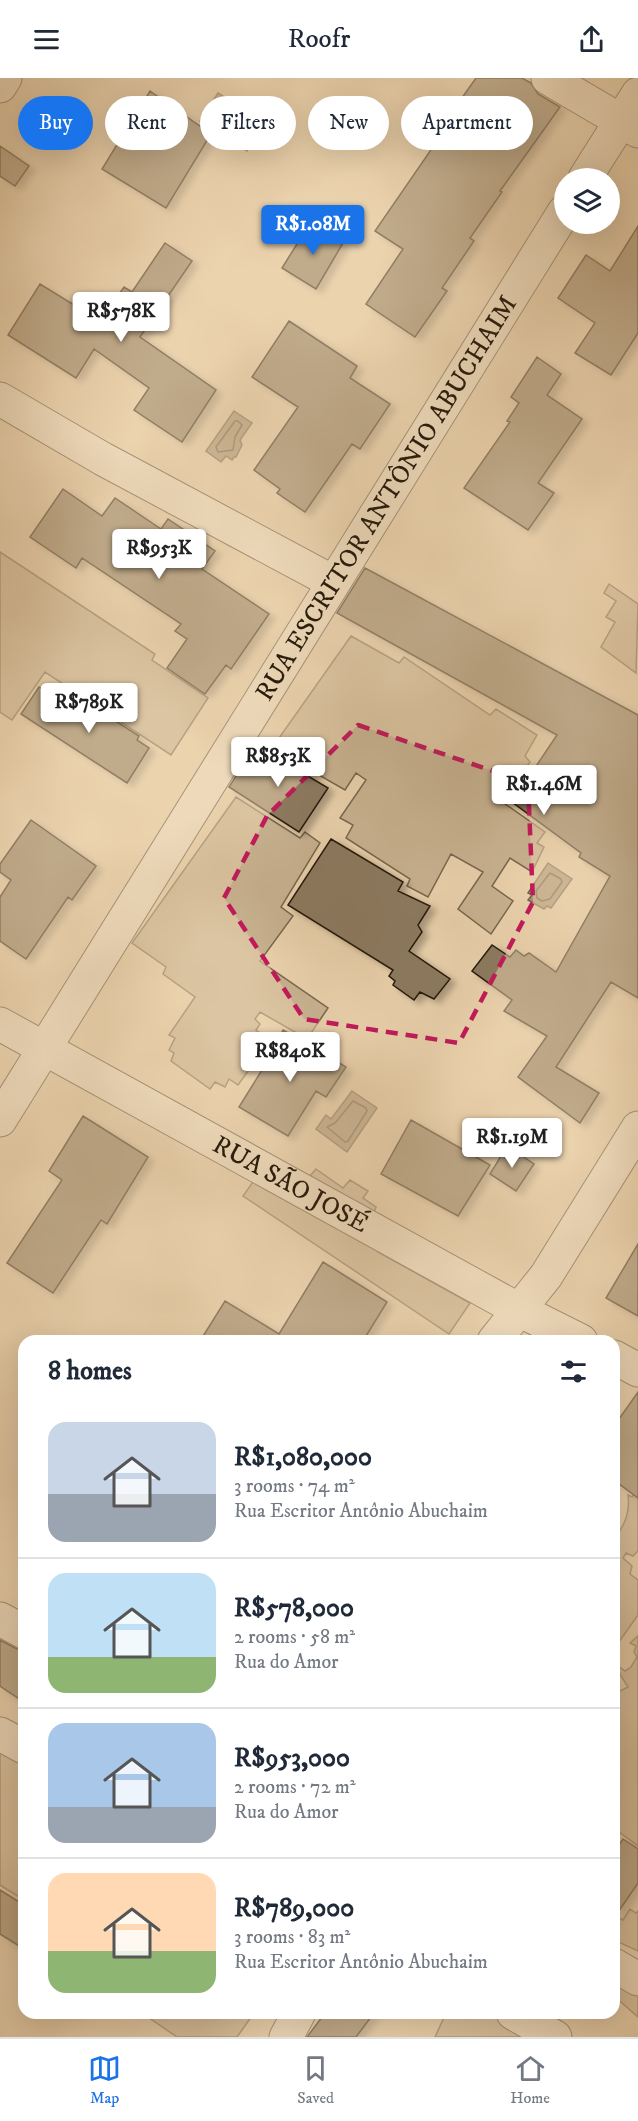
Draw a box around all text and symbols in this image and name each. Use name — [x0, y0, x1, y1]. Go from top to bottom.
text: Roofr — [288, 22, 350, 56]
icon: menu — [30, 23, 63, 56]
icon: share — [575, 23, 608, 56]
chip: Buy — [18, 96, 93, 150]
chip: Rent — [105, 96, 188, 150]
chip: Filters — [200, 96, 296, 150]
chip: New — [308, 96, 389, 150]
chip: Apartment — [401, 96, 533, 150]
map controls — [554, 168, 620, 234]
button: layers — [554, 168, 620, 234]
pin: R$1.08M — [258, 205, 368, 256]
text: R$1.08M — [275, 212, 351, 237]
street label: RUA ESCRITOR ANTÔNIO ABUCHAIM — [248, 289, 525, 707]
pin: R$578K — [72, 292, 170, 343]
text: R$578K — [87, 299, 155, 324]
pin: R$953K — [110, 529, 208, 580]
text: R$953K — [126, 536, 192, 561]
pin: R$789K — [40, 683, 138, 734]
text: R$789K — [55, 690, 123, 715]
pin: R$853K — [229, 737, 327, 788]
text: R$853K — [245, 744, 311, 769]
pin: R$1.46M — [489, 765, 599, 816]
text: R$1.46M — [506, 772, 582, 797]
pin: R$840K — [241, 1032, 339, 1083]
text: R$840K — [255, 1039, 325, 1064]
pin: R$1.19M — [457, 1118, 567, 1169]
text: R$1.19M — [476, 1125, 548, 1150]
street label: RUA SÃO JOSÉ — [207, 1128, 375, 1240]
text: 8 homes — [48, 1355, 132, 1388]
icon: filters — [557, 1355, 590, 1388]
text: R$1,080,000 — [234, 1441, 372, 1474]
icon: home — [96, 1446, 168, 1518]
text: 3 rooms · 74 m² — [234, 1474, 355, 1499]
text: Rua Escritor Antônio Abuchaim — [234, 1499, 488, 1524]
text: R$578,000 — [234, 1592, 354, 1625]
icon: home — [96, 1597, 168, 1669]
text: 2 rooms · 58 m² — [234, 1625, 355, 1650]
text: Rua do Amor — [234, 1650, 339, 1675]
text: R$953,000 — [234, 1742, 350, 1775]
icon: home — [96, 1747, 168, 1819]
text: 2 rooms · 72 m² — [234, 1775, 356, 1800]
text: Rua do Amor — [234, 1800, 339, 1825]
text: R$789,000 — [234, 1892, 354, 1925]
icon: home — [96, 1897, 168, 1969]
text: 3 rooms · 83 m² — [234, 1925, 350, 1950]
text: Rua Escritor Antônio Abuchaim — [234, 1950, 488, 1975]
tab: Map — [88, 2052, 121, 2108]
tab: Saved — [297, 2052, 334, 2108]
tab: Home — [510, 2052, 550, 2108]

